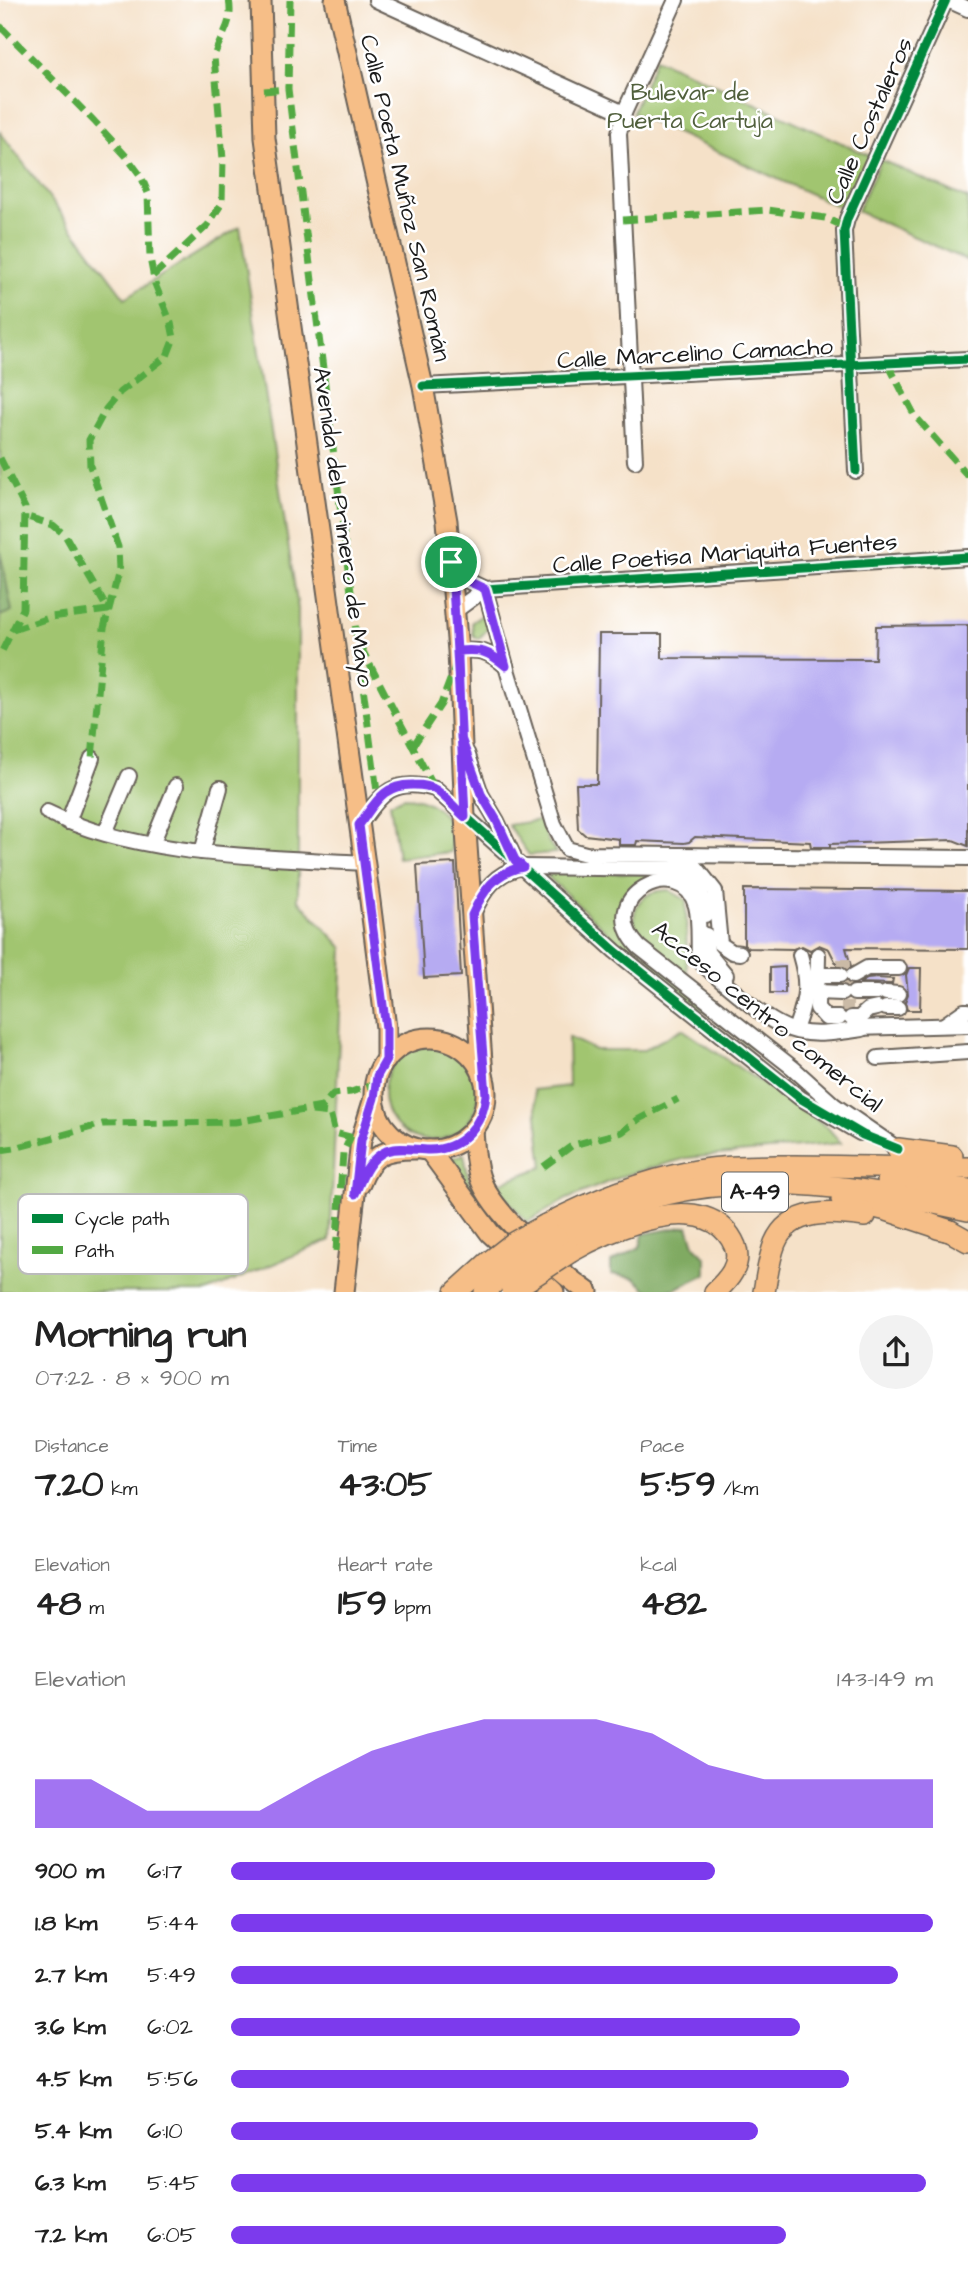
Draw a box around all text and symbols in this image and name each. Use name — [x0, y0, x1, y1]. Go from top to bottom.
street label: Calle Poeta Muñoz San Román — [351, 31, 459, 365]
street label: Calle Costaleros — [818, 32, 922, 210]
park label: Bulevar de Puerta Cartuja — [607, 76, 773, 138]
street label: Calle Marcelino Camacho — [556, 330, 834, 378]
street label: Avenida del Primero de Mayo — [303, 365, 382, 690]
street label: Calle Poetisa Mariquita Fuentes — [552, 525, 898, 583]
pin — [421, 532, 481, 592]
icon: arrive — [432, 543, 470, 581]
street label: Acceso centro comercial — [644, 913, 890, 1121]
road number: A-49 — [722, 1172, 788, 1212]
legend — [18, 1194, 248, 1274]
text: Cycle path — [75, 1206, 170, 1234]
text: Path — [75, 1238, 114, 1265]
text: Morning run — [35, 1310, 247, 1362]
button: share — [859, 1315, 933, 1389]
text: 07:22 · 8 × 900 m — [35, 1362, 229, 1394]
text: Distance — [35, 1433, 109, 1460]
text: Time — [338, 1433, 377, 1460]
text: Pace — [640, 1433, 684, 1460]
text: 7.20 — [35, 1460, 104, 1509]
text: 43:05 — [338, 1460, 432, 1509]
text: 5:59 — [640, 1460, 716, 1509]
text: km — [104, 1476, 138, 1503]
text: /km — [716, 1476, 758, 1503]
text: Elevation — [35, 1552, 110, 1579]
text: Heart rate — [338, 1552, 433, 1579]
text: kcal — [640, 1552, 677, 1579]
text: 48 — [35, 1579, 82, 1628]
text: 159 — [338, 1579, 387, 1628]
text: 482 — [640, 1579, 707, 1628]
text: m — [82, 1595, 104, 1622]
text: bpm — [387, 1595, 430, 1622]
text: Elevation — [35, 1663, 126, 1695]
text: 143–149 m — [837, 1663, 933, 1695]
text: 900 m — [35, 1855, 104, 1887]
text: 6:17 — [147, 1855, 182, 1887]
text: 1.8 km — [35, 1907, 97, 1939]
text: 5:44 — [147, 1907, 198, 1939]
text: 2.7 km — [35, 1959, 107, 1991]
text: 5:49 — [147, 1959, 196, 1991]
text: 3.6 km — [35, 2011, 106, 2043]
text: 6:02 — [147, 2011, 193, 2043]
text: 4.5 km — [35, 2063, 111, 2095]
text: 5:56 — [147, 2063, 198, 2095]
text: 5.4 km — [35, 2115, 111, 2147]
text: 6:10 — [147, 2115, 183, 2147]
text: 6.3 km — [35, 2167, 106, 2199]
text: 5:45 — [147, 2167, 199, 2199]
text: 7.2 km — [35, 2219, 107, 2251]
text: 6:05 — [147, 2219, 196, 2251]

